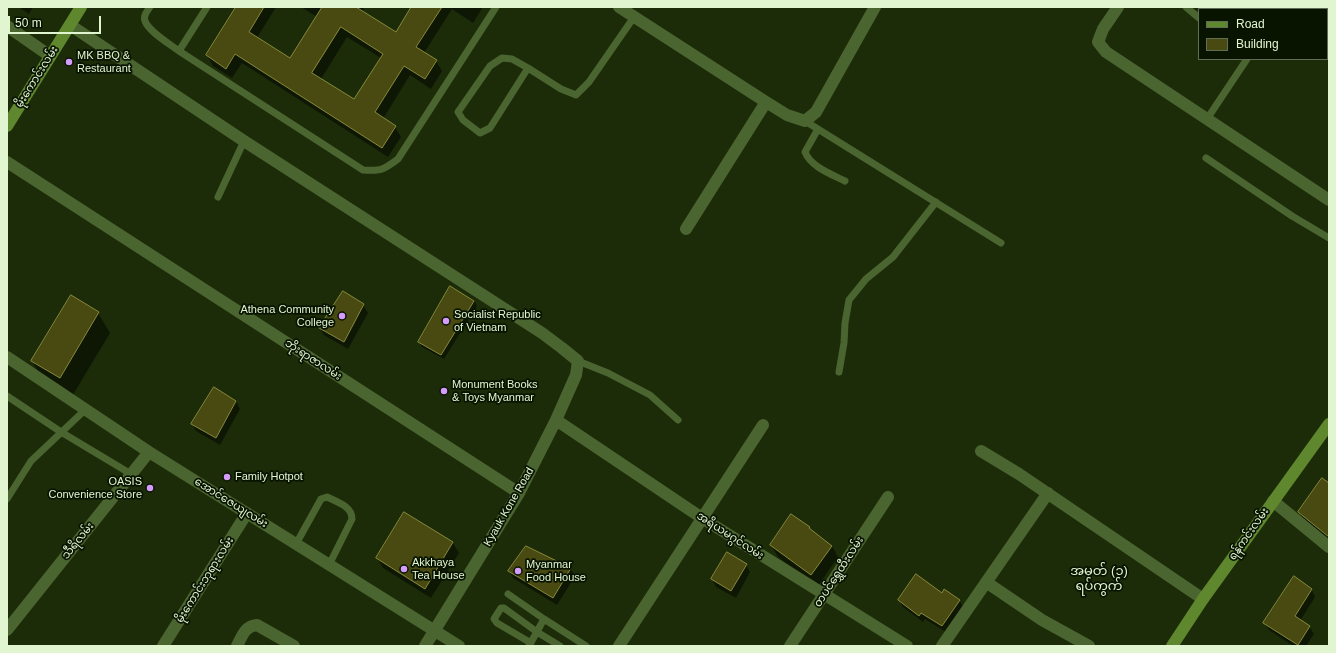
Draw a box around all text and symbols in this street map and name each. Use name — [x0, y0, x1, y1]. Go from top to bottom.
scale bar — [10, 8, 103, 34]
legend — [1198, 8, 1328, 60]
text: 50 m — [15, 16, 42, 30]
text: Road — [1236, 17, 1265, 31]
text: Building — [1236, 37, 1279, 51]
street label: မိုးကောင်းလမ်း — [13, 44, 61, 110]
place label: MK BBQ & Restaurant — [77, 49, 131, 75]
marker: MK BBQ & Restaurant — [64, 57, 74, 67]
place label: Athena Community College — [240, 303, 334, 329]
place label: Socialist Republic of Vietnam — [454, 308, 541, 334]
marker: Athena Community College — [337, 311, 347, 321]
marker: Socialist Republic of Vietnam — [441, 316, 451, 326]
street label: ဘိုးရာဇာလမ်း — [282, 337, 344, 383]
place label: Monument Books & Toys Myanmar — [452, 378, 538, 404]
marker: Monument Books & Toys Myanmar — [439, 386, 449, 396]
street label: Kyauk Kone Road — [481, 465, 537, 549]
place label: Family Hotpot — [235, 470, 303, 484]
marker: Family Hotpot — [222, 472, 232, 482]
place label: OASIS Convenience Store — [48, 475, 142, 501]
street label: အောင်ဇေယျလမ်း — [192, 475, 270, 531]
marker: OASIS Convenience Store — [145, 483, 155, 493]
street label: ရန်ကင်းလမ်း — [1226, 505, 1272, 563]
street label: အရိယမဂ္ဂင်လမ်း — [694, 509, 766, 563]
street label: သီရိလမ်း — [59, 520, 97, 562]
street label: တပင်ရွှေထီးလမ်း — [811, 534, 867, 610]
street label: မိုးကောင်းဘုရားလမ်း — [173, 535, 237, 625]
place label: Akkhaya Tea House — [412, 556, 465, 582]
place label: Myanmar Food House — [526, 558, 586, 584]
district label: အမှတ် (၁) ရပ်ကွက် — [1070, 563, 1128, 594]
marker: Akkhaya Tea House — [399, 564, 409, 574]
marker: Myanmar Food House — [513, 566, 523, 576]

